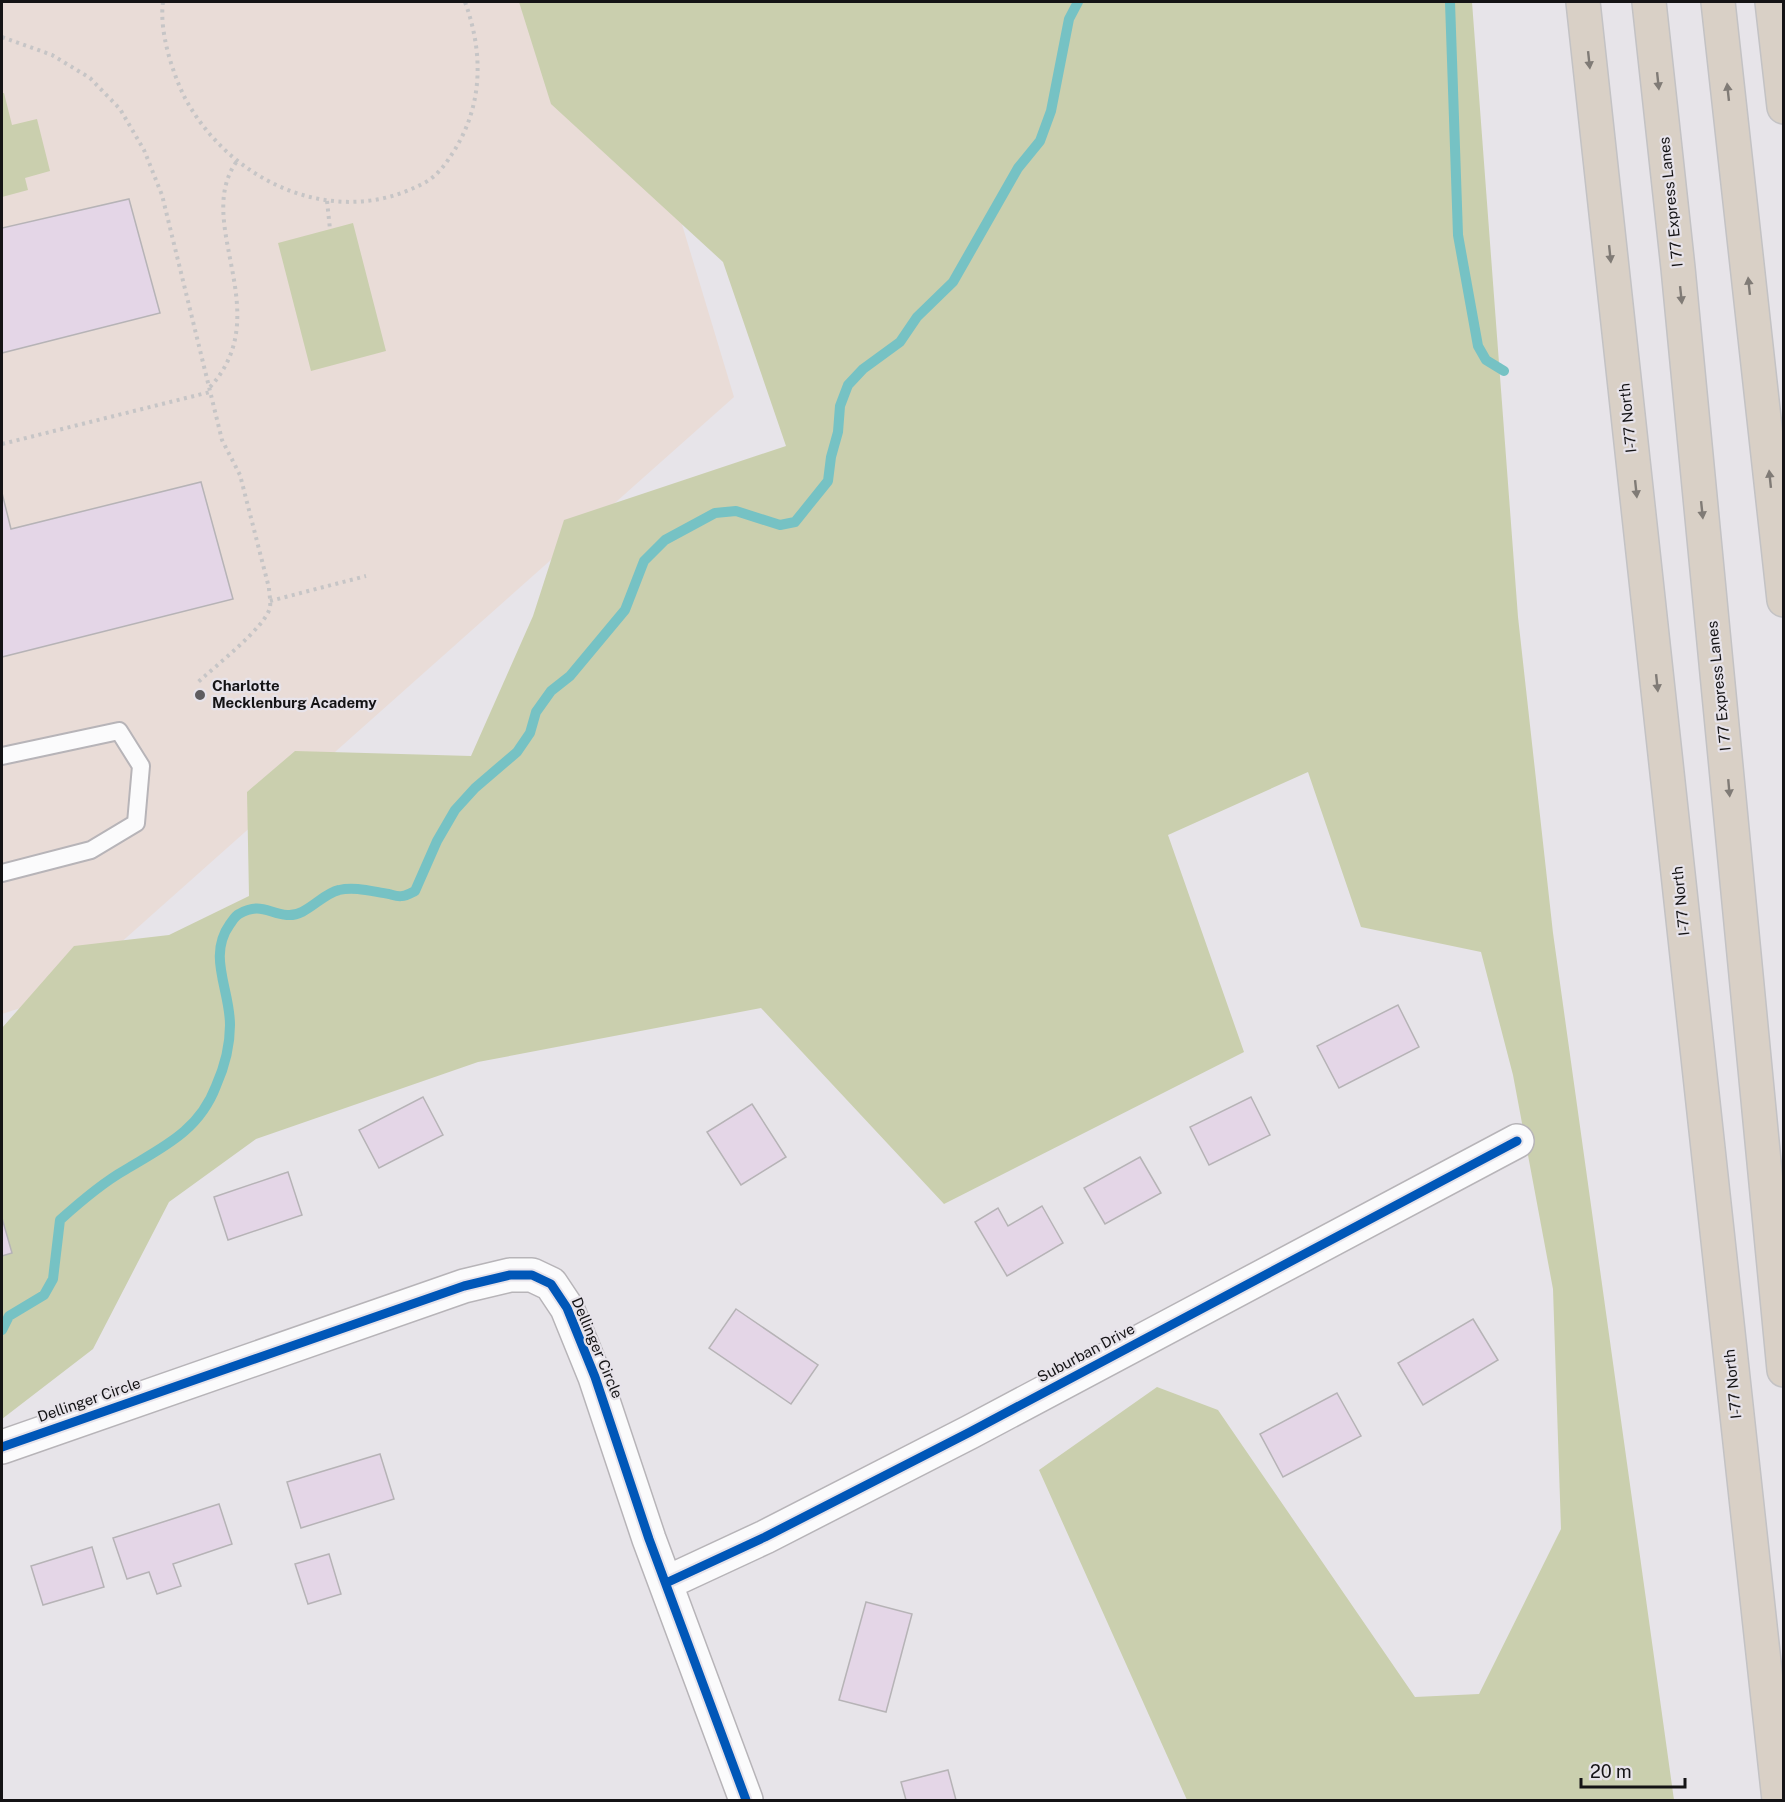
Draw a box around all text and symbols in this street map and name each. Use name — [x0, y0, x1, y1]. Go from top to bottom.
one-way arrow — [1584, 50, 1594, 69]
one-way arrow — [1653, 71, 1663, 90]
one-way arrow — [1723, 82, 1733, 101]
street label: I 77 Express Lanes — [1655, 136, 1686, 268]
one-way arrow — [1605, 244, 1615, 263]
one-way arrow — [1744, 276, 1754, 295]
one-way arrow — [1676, 286, 1686, 305]
street label: I-77 North — [1615, 382, 1640, 454]
one-way arrow — [1765, 470, 1775, 489]
one-way arrow — [1631, 480, 1641, 499]
one-way arrow — [1697, 501, 1707, 520]
street label: I 77 Express Lanes — [1703, 620, 1734, 752]
one-way arrow — [1652, 674, 1662, 693]
place label: Charlotte Mecklenburg Academy — [212, 677, 377, 711]
marker: Charlotte Mecklenburg Academy — [193, 688, 207, 702]
one-way arrow — [1724, 779, 1734, 798]
street label: I-77 North — [1668, 865, 1693, 937]
street label: Dellinger Circle — [569, 1295, 626, 1401]
street label: Suburban Drive — [1034, 1320, 1137, 1385]
street label: I-77 North — [1720, 1348, 1745, 1420]
street label: Dellinger Circle — [35, 1374, 143, 1425]
scale bar — [1581, 1751, 1684, 1789]
text: 20 m — [1590, 1761, 1632, 1782]

